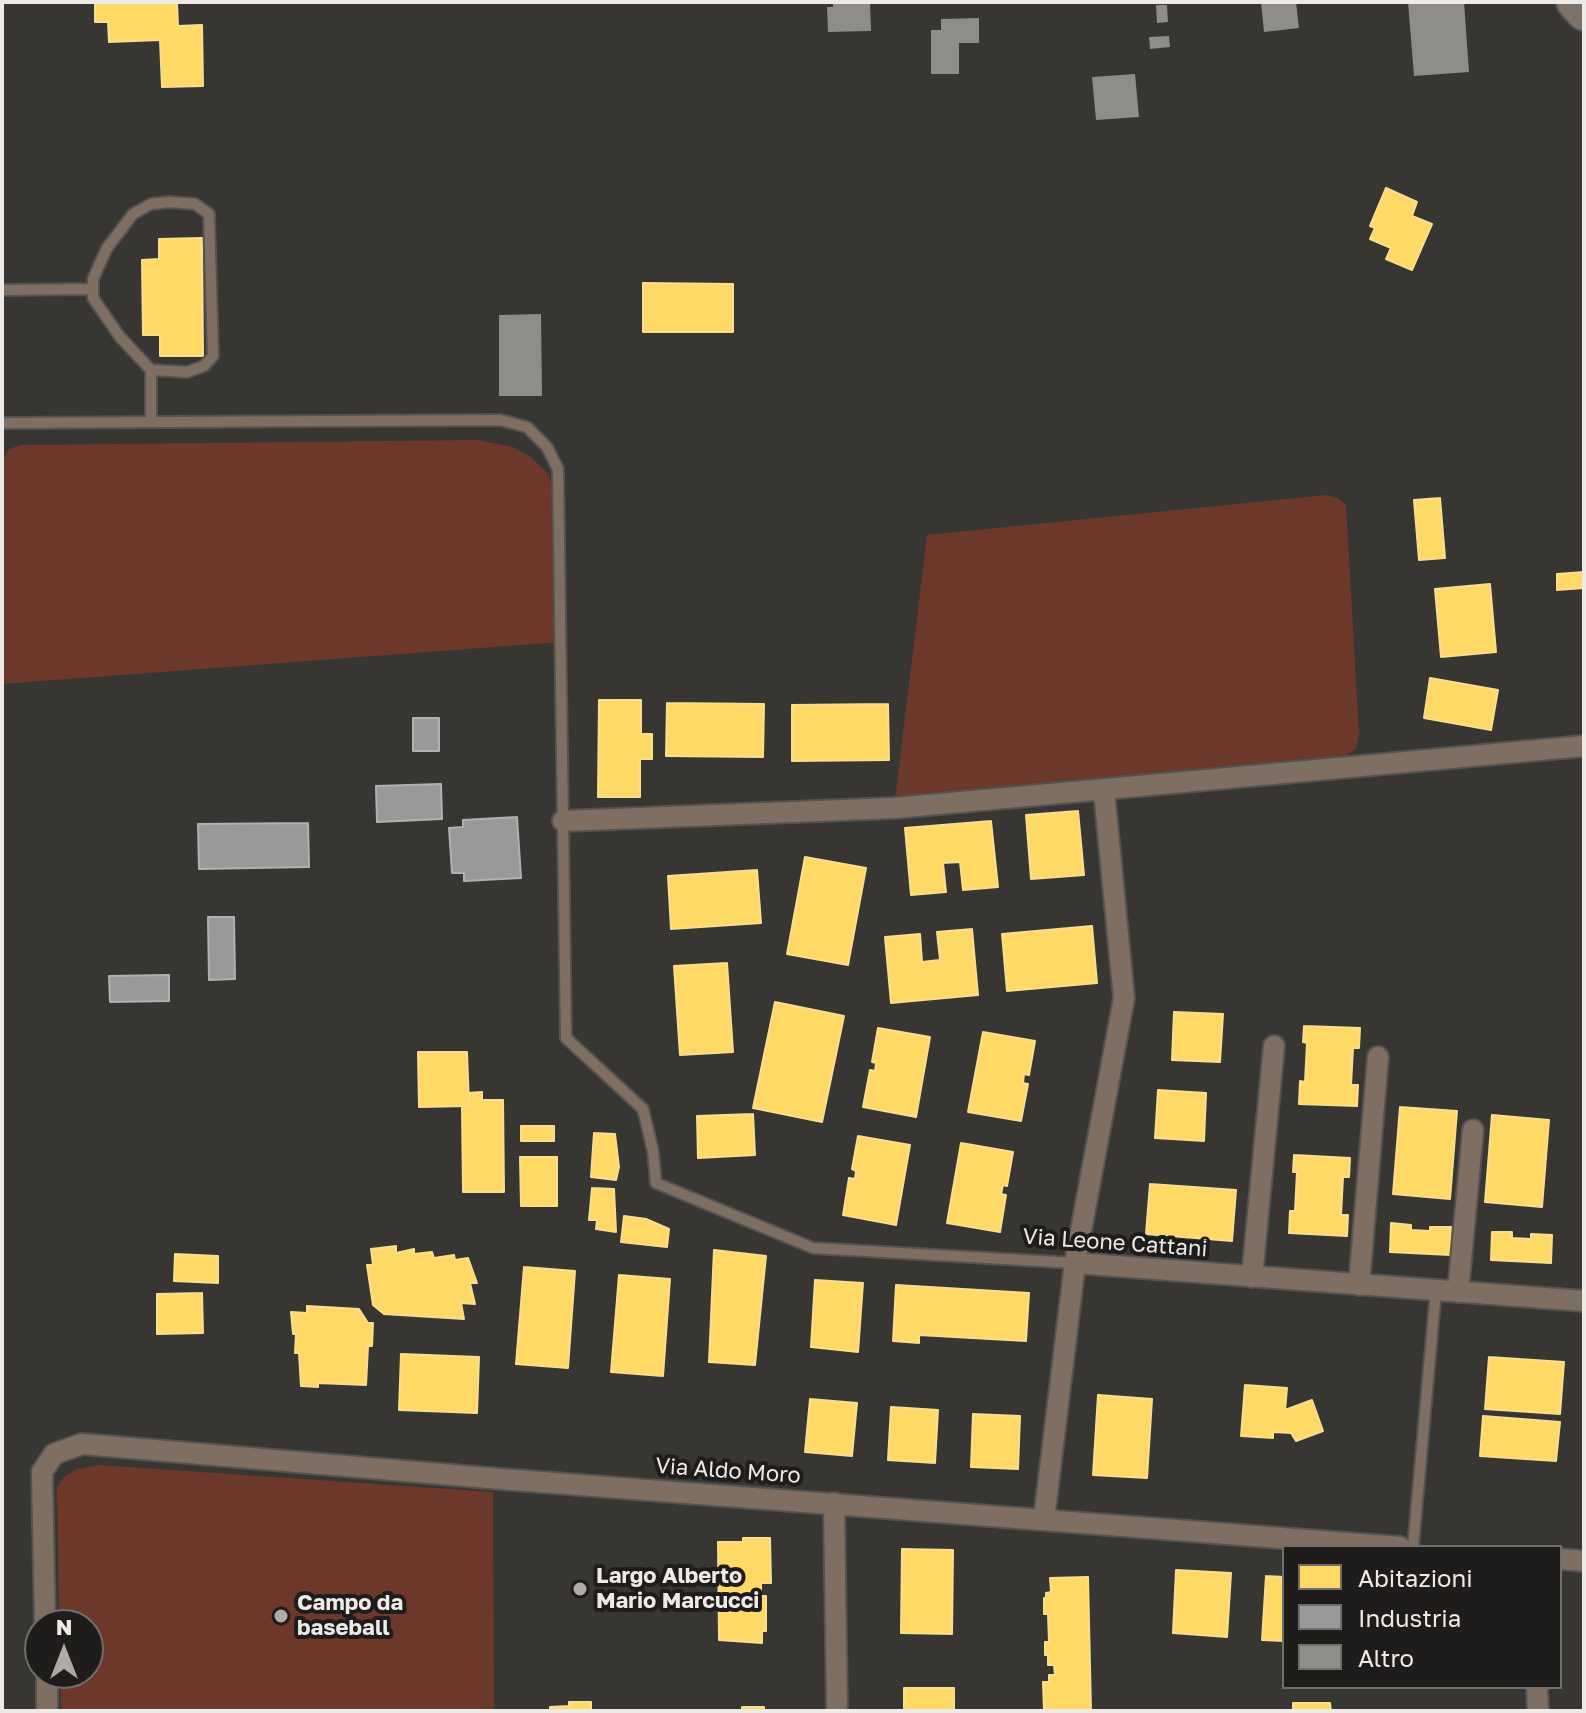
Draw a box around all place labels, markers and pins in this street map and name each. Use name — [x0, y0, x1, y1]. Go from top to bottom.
place label: Largo Alberto Mario Marcucci — [596, 1563, 759, 1614]
marker: Largo Alberto Mario Marcucci — [571, 1580, 589, 1598]
place label: Campo da baseball — [297, 1590, 403, 1642]
marker: Campo da baseball — [272, 1607, 290, 1625]

